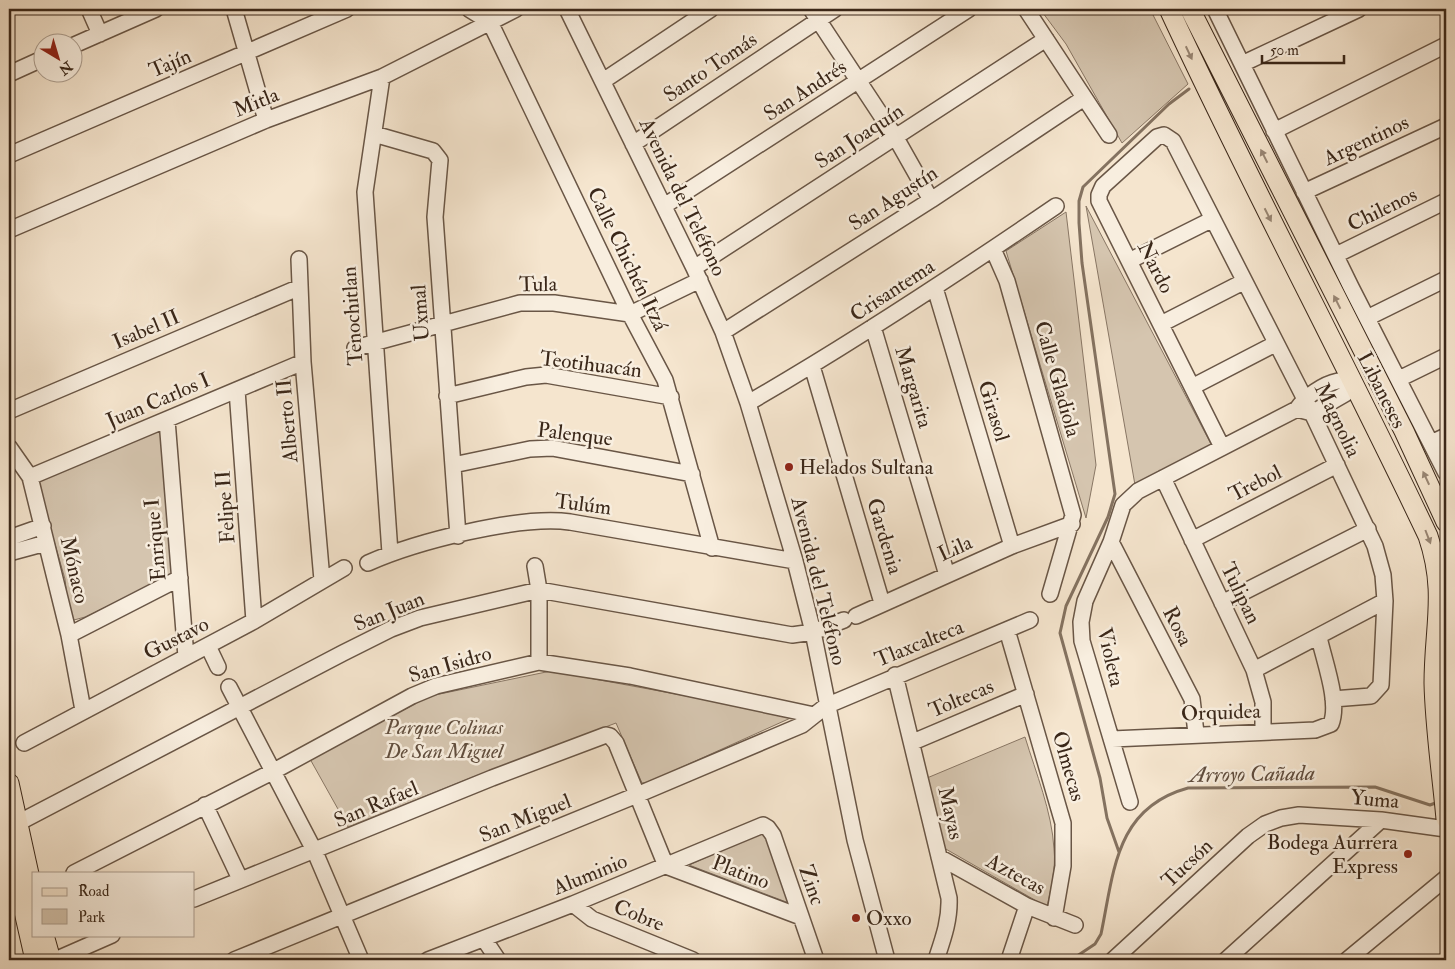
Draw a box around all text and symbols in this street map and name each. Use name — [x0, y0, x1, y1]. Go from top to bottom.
street label: Santo Tomás — [658, 26, 762, 109]
north arrow — [32, 32, 82, 82]
scale bar — [1262, 32, 1345, 64]
text: 50 m — [1270, 41, 1299, 60]
street label: Tajín — [145, 43, 195, 84]
one-way arrow — [1186, 46, 1194, 60]
street label: San Andrés — [759, 54, 852, 127]
text: N — [55, 57, 77, 79]
street label: Mitla — [230, 81, 283, 124]
street label: San Joaquín — [810, 98, 909, 175]
street label: Argentinos — [1318, 109, 1413, 172]
street label: Avenida del Teléfono — [632, 113, 733, 281]
one-way arrow — [1260, 149, 1268, 164]
street label: San Agustín — [844, 160, 943, 237]
street label: Chilenos — [1343, 181, 1421, 238]
street label: Calle Chichén Itzá — [581, 183, 674, 336]
one-way arrow — [1264, 208, 1272, 222]
street label: Nardo — [1131, 237, 1180, 298]
street label: Crisantema — [845, 253, 940, 328]
street label: Tenochitlan — [336, 265, 369, 366]
street label: Tula — [519, 271, 558, 298]
street label: Uxmal — [405, 283, 436, 342]
one-way arrow — [1333, 294, 1341, 309]
street label: Isabel II — [109, 303, 184, 356]
street label: Calle Gladiola — [1028, 318, 1087, 441]
street label: Margarita — [888, 343, 939, 432]
street label: Teotihuacán — [538, 345, 644, 384]
street label: Libaneses — [1351, 347, 1412, 433]
street label: Juan Carlos I — [101, 367, 214, 435]
street label: Girasol — [972, 377, 1016, 445]
street label: Alberto II — [270, 378, 305, 465]
street label: Magnolia — [1308, 379, 1367, 462]
street label: Palenque — [536, 416, 614, 453]
place label: Helados Sultana — [799, 454, 934, 481]
street label: Trebol — [1224, 459, 1287, 508]
marker: Helados Sultana — [783, 461, 795, 473]
street label: Felipe II — [209, 470, 242, 544]
one-way arrow — [1422, 471, 1430, 485]
street label: Tulúm — [553, 488, 613, 521]
street label: Avenida del Teléfono — [784, 493, 852, 668]
street label: Gardenia — [860, 495, 909, 578]
street label: Enrique I — [138, 498, 173, 582]
street label: Lila — [934, 529, 977, 568]
one-way arrow — [1424, 530, 1432, 545]
street label: Mónaco — [54, 534, 95, 606]
street label: Tulipan — [1214, 558, 1267, 629]
street label: San Juan — [350, 585, 429, 638]
street label: Rosa — [1156, 602, 1199, 651]
street label: Gustavo — [139, 611, 213, 666]
street label: Tlaxcalteca — [871, 613, 968, 674]
street label: Violeta — [1091, 625, 1130, 690]
street label: San Isidro — [406, 640, 495, 689]
street label: Toltecas — [925, 673, 998, 724]
street label: Orquidea — [1181, 698, 1262, 727]
park label: Parque Colinas De San Miguel — [384, 714, 505, 765]
street label: Olmecas — [1046, 728, 1091, 804]
water label: Arroyo Cañada — [1187, 759, 1315, 789]
street label: San Rafael — [330, 774, 423, 834]
street label: Mayas — [931, 784, 970, 842]
street label: Yuma — [1350, 784, 1401, 815]
street label: San Miguel — [475, 788, 576, 849]
place label: Bodega Aurrera Express — [1267, 829, 1398, 880]
street label: Tucsón — [1156, 833, 1219, 894]
street label: Aluminio — [548, 847, 631, 902]
street label: Aztecas — [981, 847, 1050, 901]
marker: Bodega Aurrera Express — [1402, 848, 1414, 860]
street label: Platino — [708, 849, 773, 896]
street label: Zinc — [792, 862, 831, 909]
legend — [32, 872, 195, 936]
text: Road — [78, 882, 110, 901]
street label: Cobre — [610, 893, 668, 938]
place label: Oxxo — [866, 905, 912, 932]
text: Park — [78, 908, 105, 927]
marker: Oxxo — [850, 912, 862, 924]

